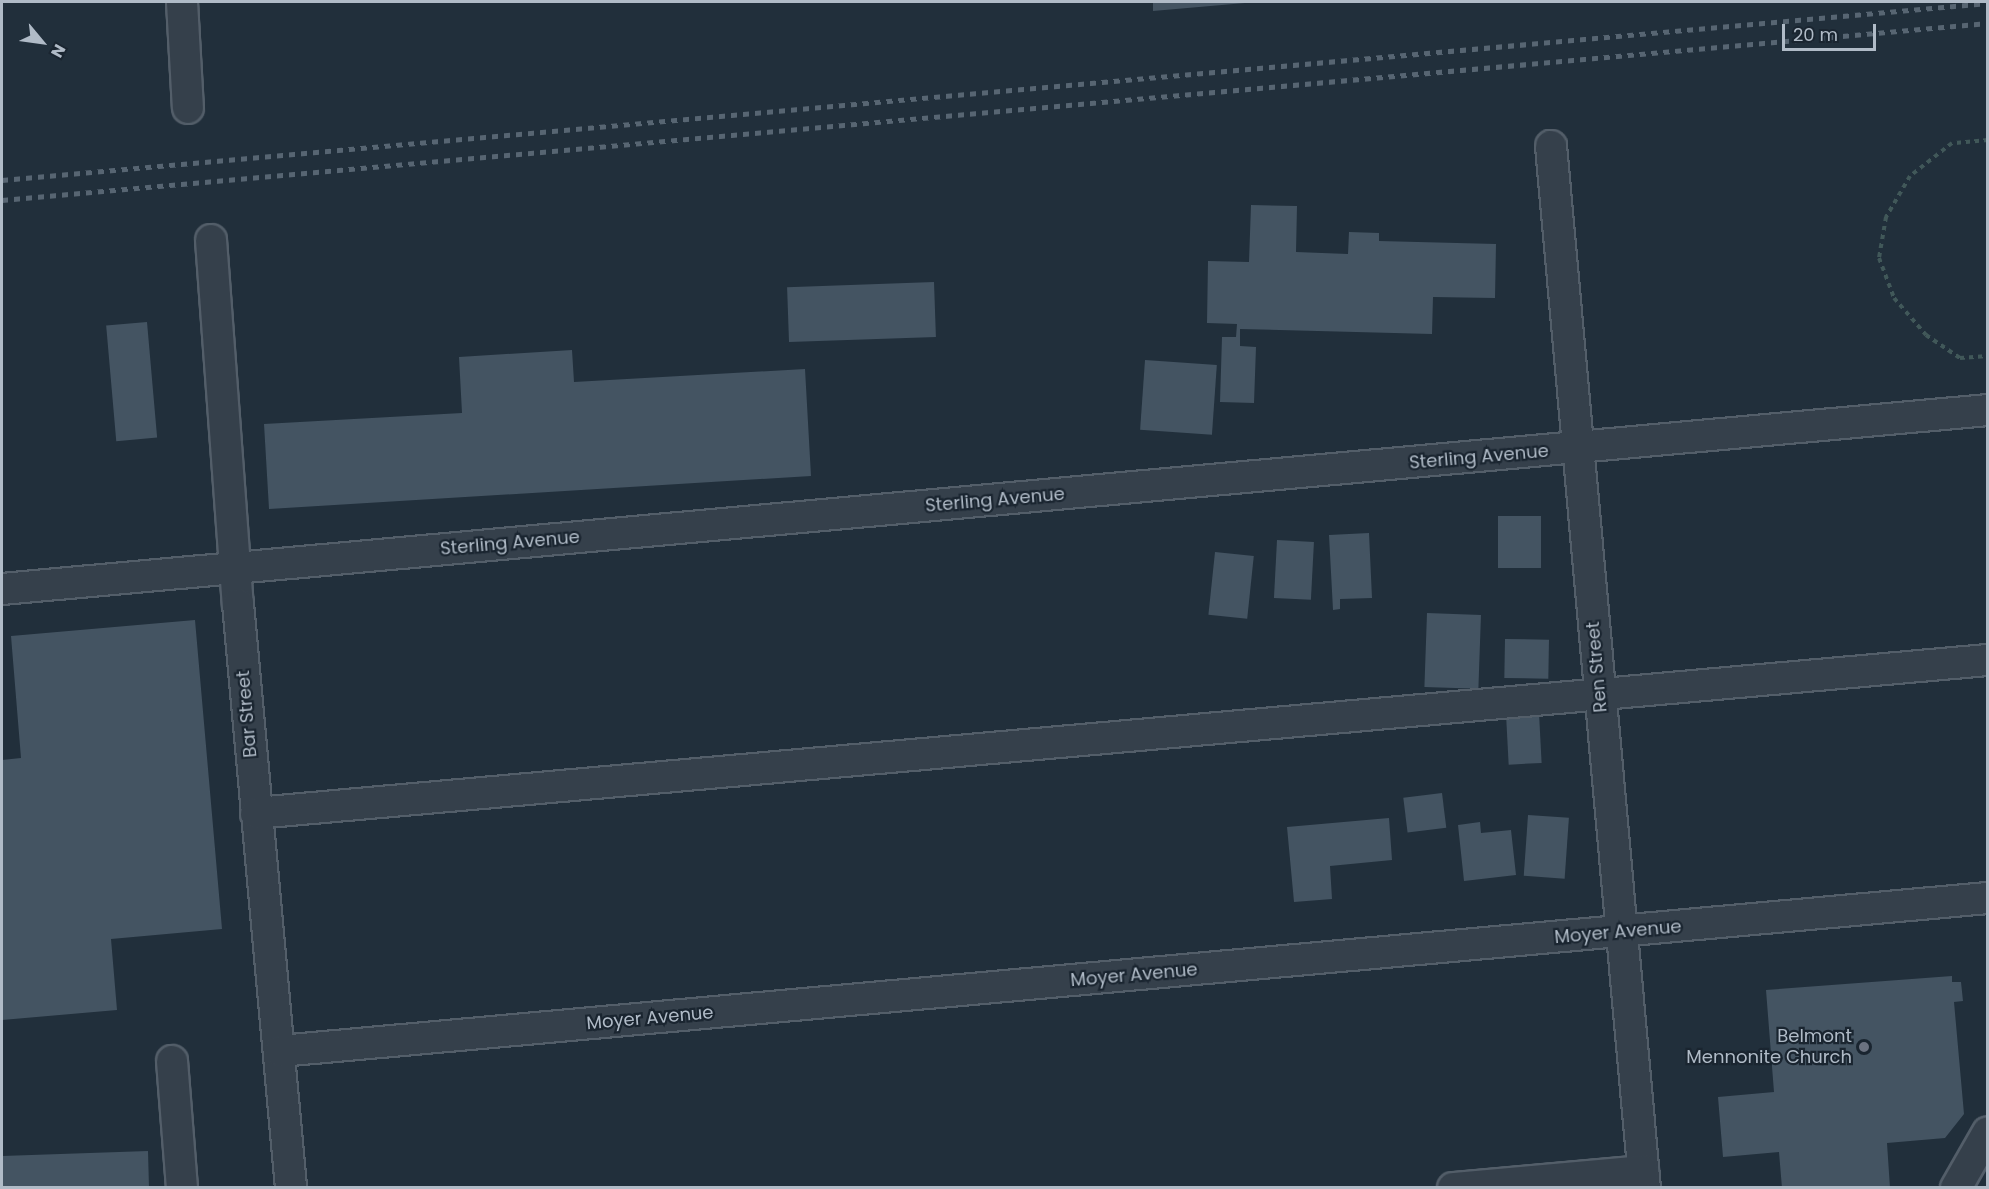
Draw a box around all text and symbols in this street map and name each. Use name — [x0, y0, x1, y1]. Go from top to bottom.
north arrow — [12, 12, 72, 72]
scale bar — [1785, 12, 1880, 50]
text: 20 m — [1793, 22, 1838, 47]
text: N — [45, 40, 71, 62]
street label: Sterling Avenue — [1408, 440, 1550, 474]
street label: Sterling Avenue — [924, 483, 1066, 517]
street label: Sterling Avenue — [439, 526, 581, 560]
street label: Ren Street — [1582, 621, 1612, 713]
street label: Bar Street — [232, 670, 262, 758]
street label: Moyer Avenue — [1554, 916, 1682, 948]
street label: Moyer Avenue — [1070, 959, 1198, 991]
street label: Moyer Avenue — [586, 1002, 714, 1034]
place label: Belmont Mennonite Church — [1686, 1026, 1852, 1068]
marker: Belmont Mennonite Church — [1857, 1040, 1871, 1054]

